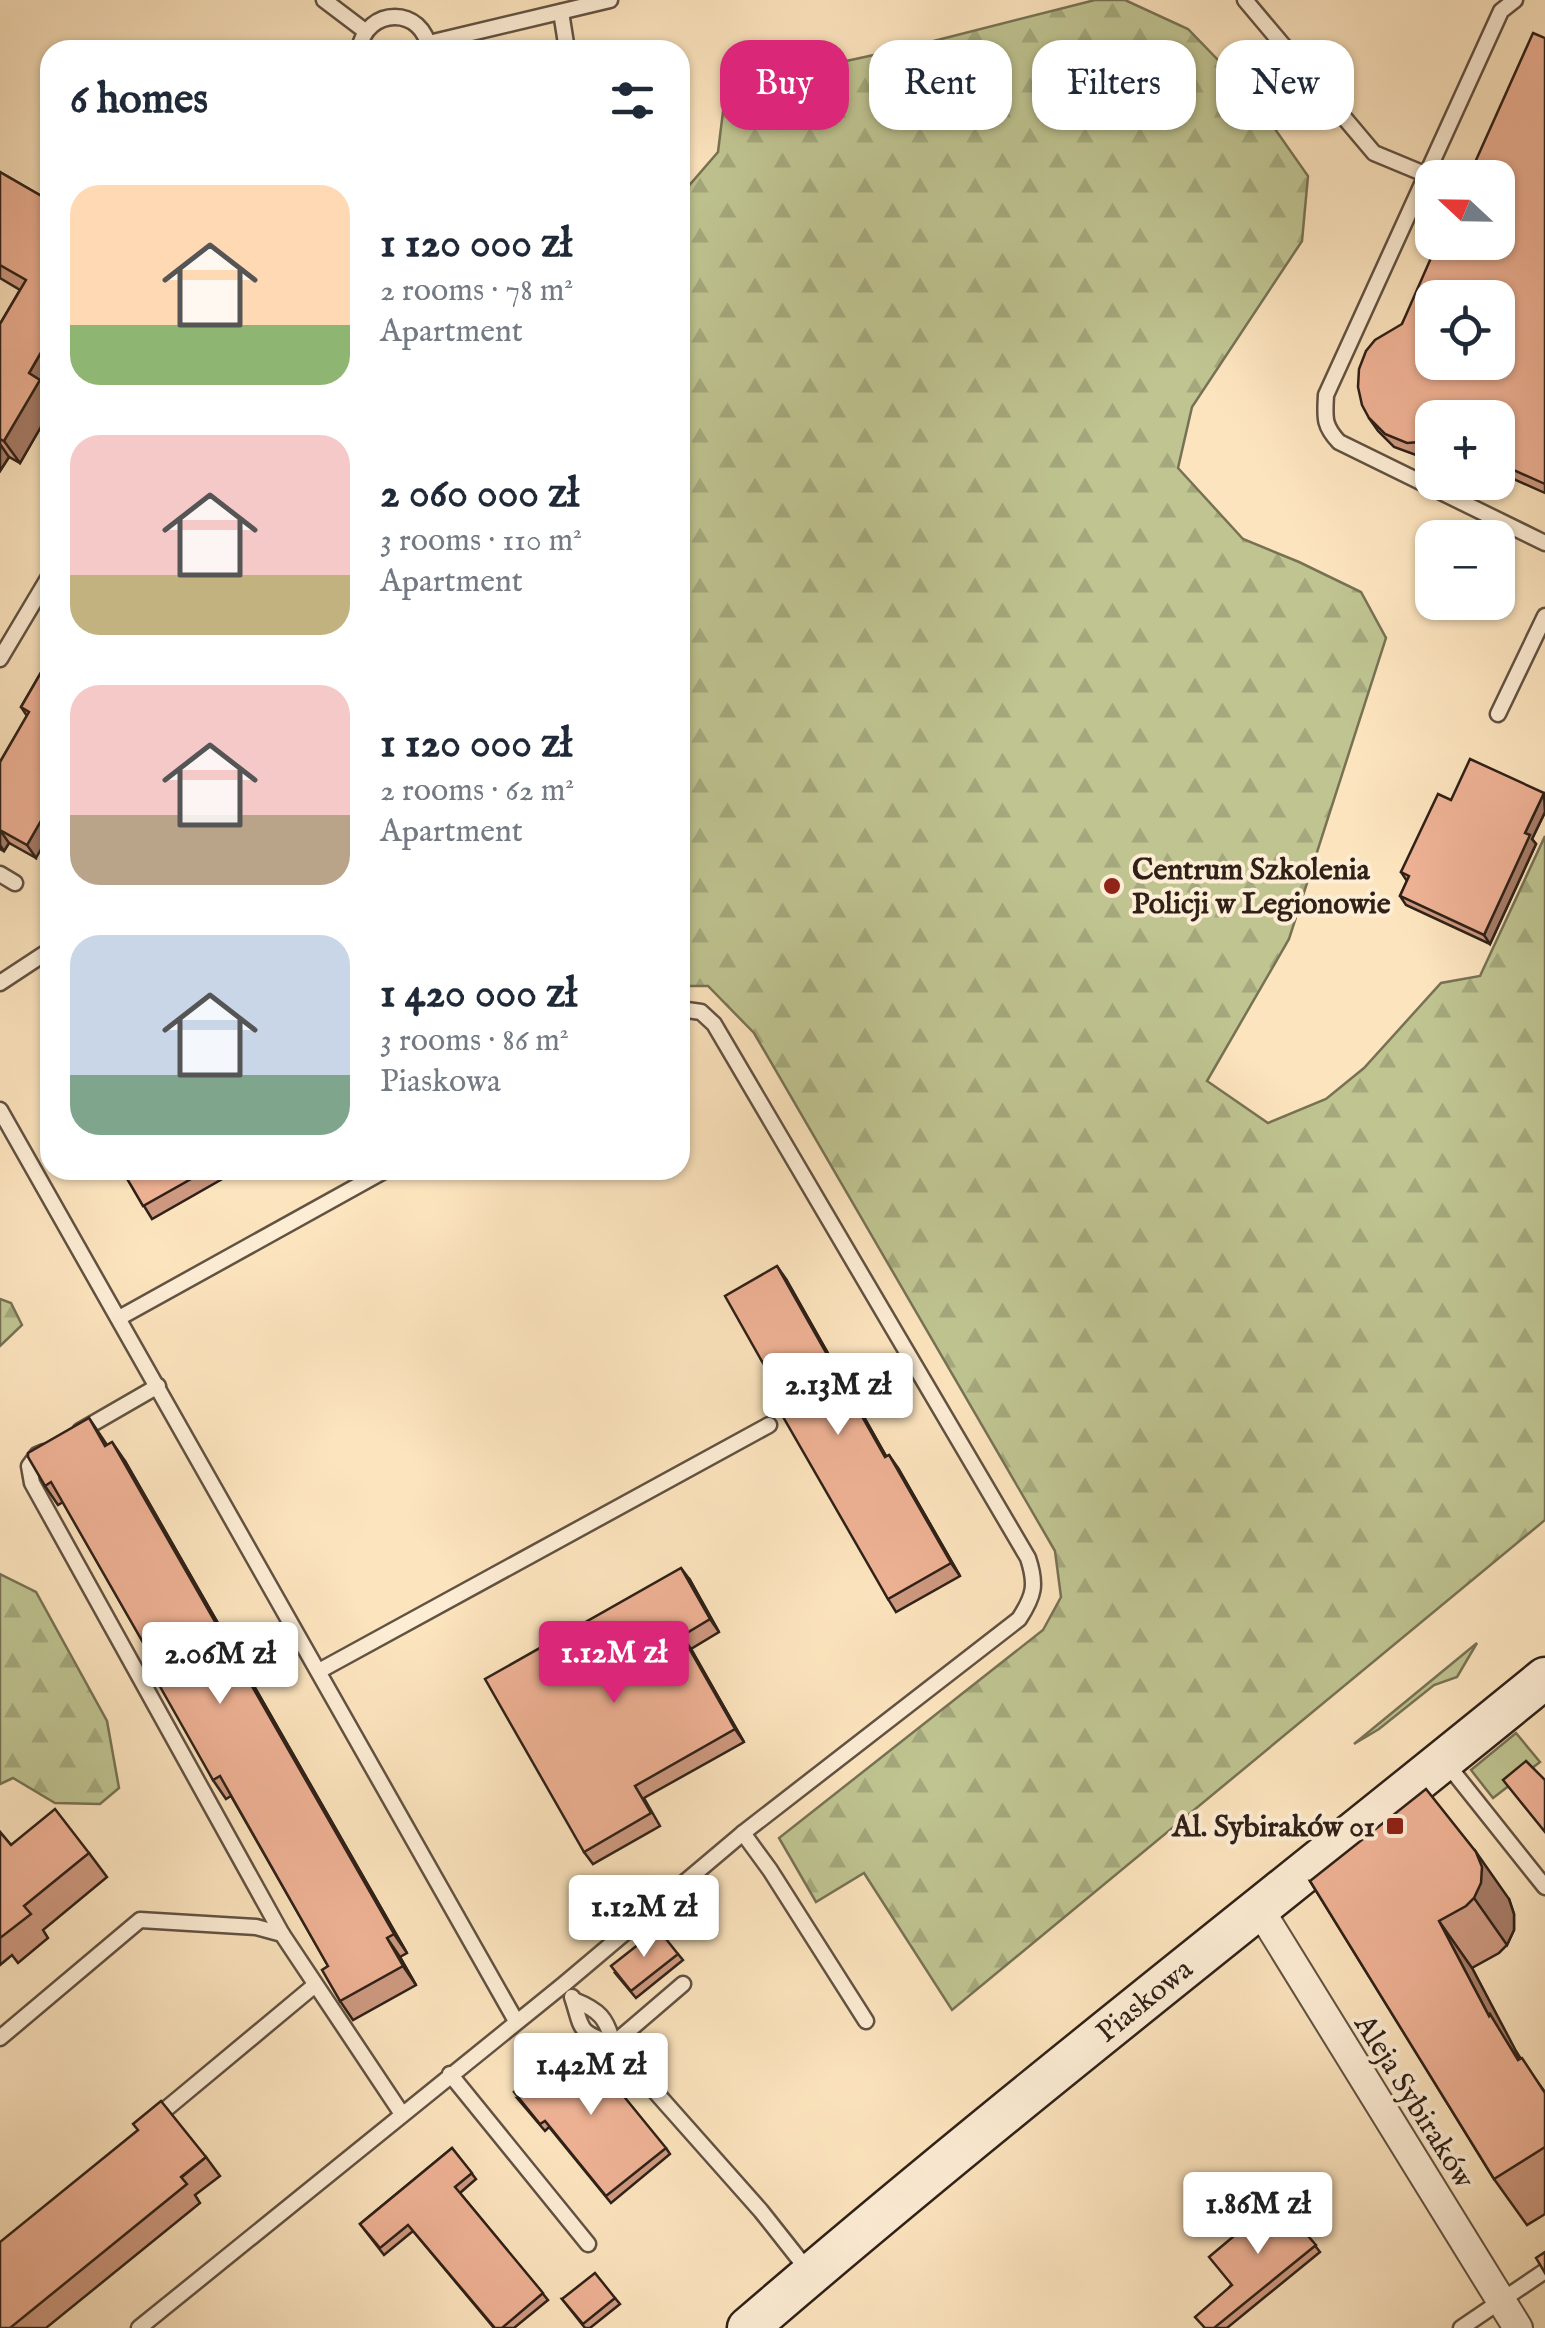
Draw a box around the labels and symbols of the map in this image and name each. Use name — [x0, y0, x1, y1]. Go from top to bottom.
north arrow — [1415, 160, 1515, 260]
place label: Centrum Szkolenia Policji w Legionowie — [1132, 852, 1391, 924]
marker: Centrum Szkolenia Policji w Legionowie — [1101, 875, 1123, 897]
pin: 2.13M zł — [735, 1353, 941, 1438]
pin: 1.12M zł — [511, 1621, 717, 1706]
pin: 2.06M zł — [117, 1622, 323, 1707]
place label: Al. Sybiraków 01 — [1171, 1809, 1375, 1847]
marker: Al. Sybiraków 01 — [1384, 1815, 1406, 1837]
pin: 1.12M zł — [541, 1875, 747, 1960]
street label: Piaskowa — [1089, 1951, 1201, 2052]
street label: Aleja Sybiraków — [1344, 2007, 1483, 2197]
pin: 1.42M zł — [488, 2033, 694, 2118]
pin: 1.86M zł — [1155, 2172, 1361, 2257]

